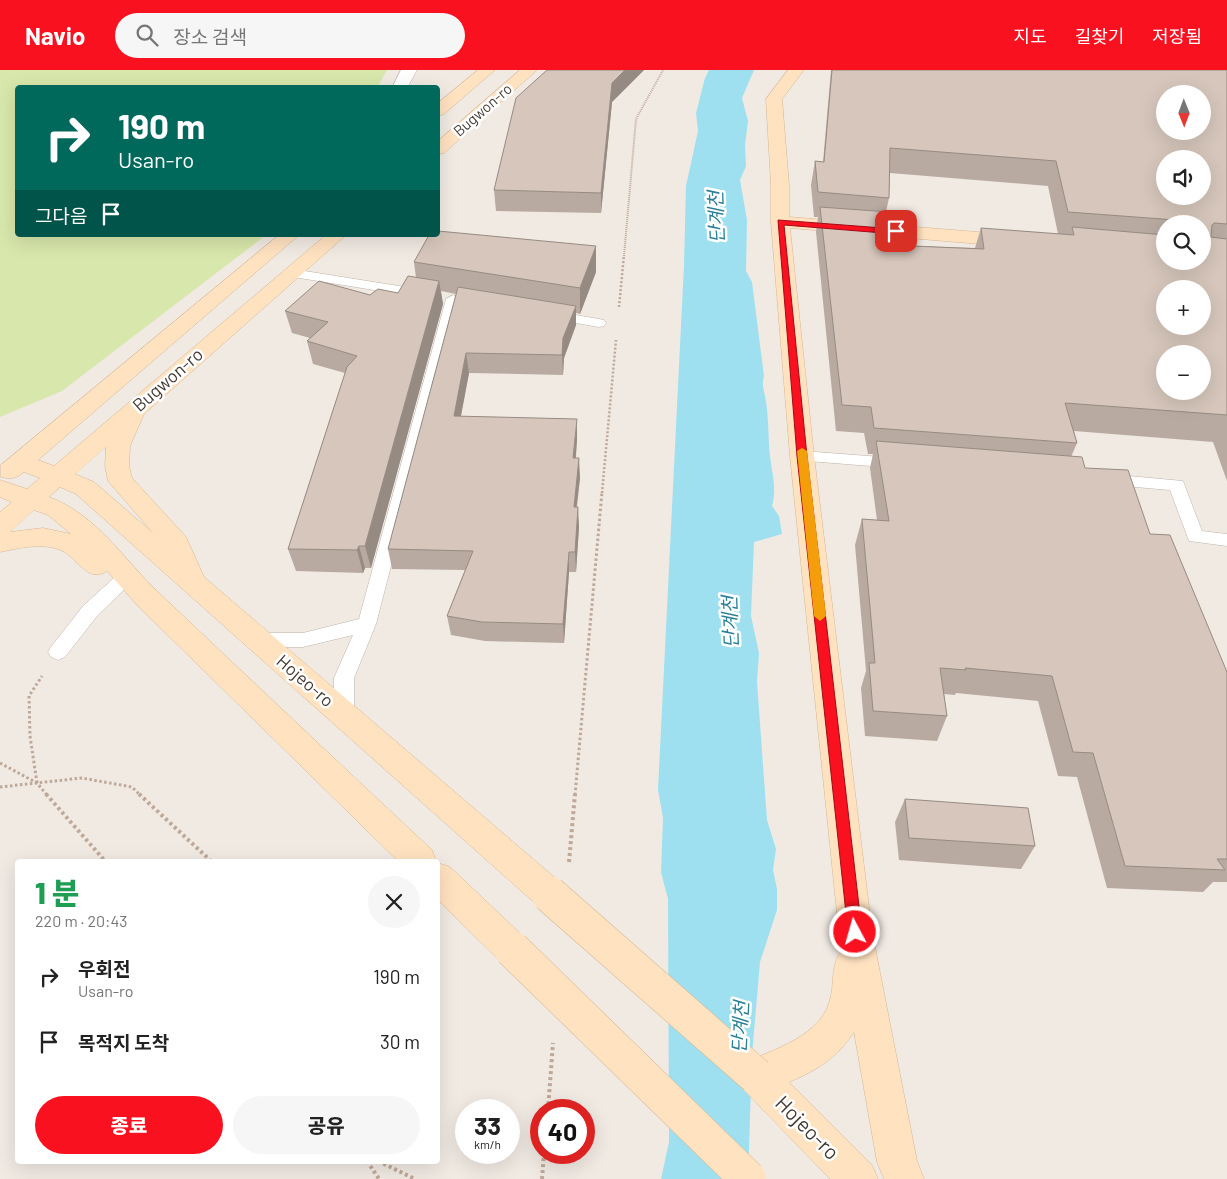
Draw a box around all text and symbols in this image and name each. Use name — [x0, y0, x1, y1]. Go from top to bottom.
search box — [115, 13, 465, 58]
text: Navio — [25, 21, 85, 50]
icon: search — [133, 21, 161, 49]
text: 장소 검색 — [173, 25, 247, 48]
text: 지도 — [1014, 25, 1047, 47]
text: 길찾기 — [1075, 25, 1124, 47]
text: 저장됨 — [1152, 25, 1202, 47]
street label: Bugwon-ro — [449, 79, 515, 139]
north arrow — [1156, 85, 1211, 140]
map controls — [1156, 85, 1211, 400]
text: 190 m — [118, 104, 205, 146]
icon: right — [35, 105, 100, 170]
text: Usan-ro — [118, 146, 194, 172]
button: sound — [1156, 150, 1211, 205]
water label: 단계천 — [703, 189, 728, 244]
icon: arrive — [97, 200, 125, 228]
text: 그다음 — [35, 204, 87, 227]
pin — [875, 210, 917, 252]
button: search — [1156, 215, 1211, 270]
icon: arrive — [882, 217, 910, 245]
button: + — [1156, 280, 1211, 335]
street label: Bugwon-ro — [128, 343, 207, 416]
button: − — [1156, 345, 1211, 400]
water label: 단계천 — [717, 594, 742, 649]
street label: Hojeo-ro — [272, 649, 339, 711]
text: 1 분 — [35, 874, 79, 910]
button: close — [368, 876, 420, 928]
position arrow — [828, 905, 880, 957]
text: 220 m · 20:43 — [35, 911, 127, 930]
text: 우회전 — [78, 957, 130, 980]
icon: right — [35, 963, 63, 991]
text: 190 m — [373, 965, 420, 988]
text: Usan-ro — [78, 981, 134, 1000]
water label: 단계천 — [727, 999, 752, 1054]
icon: arrive — [35, 1028, 63, 1056]
text: 30 m — [380, 1030, 420, 1053]
text: 목적지 도착 — [78, 1031, 169, 1054]
street label: Hojeo-ro — [771, 1090, 845, 1164]
button: 종료 — [35, 1096, 223, 1154]
button: 공유 — [233, 1096, 420, 1154]
speed limit sign: 40 — [530, 1099, 595, 1164]
text: 33 — [474, 1110, 501, 1140]
text: km/h — [474, 1137, 501, 1151]

